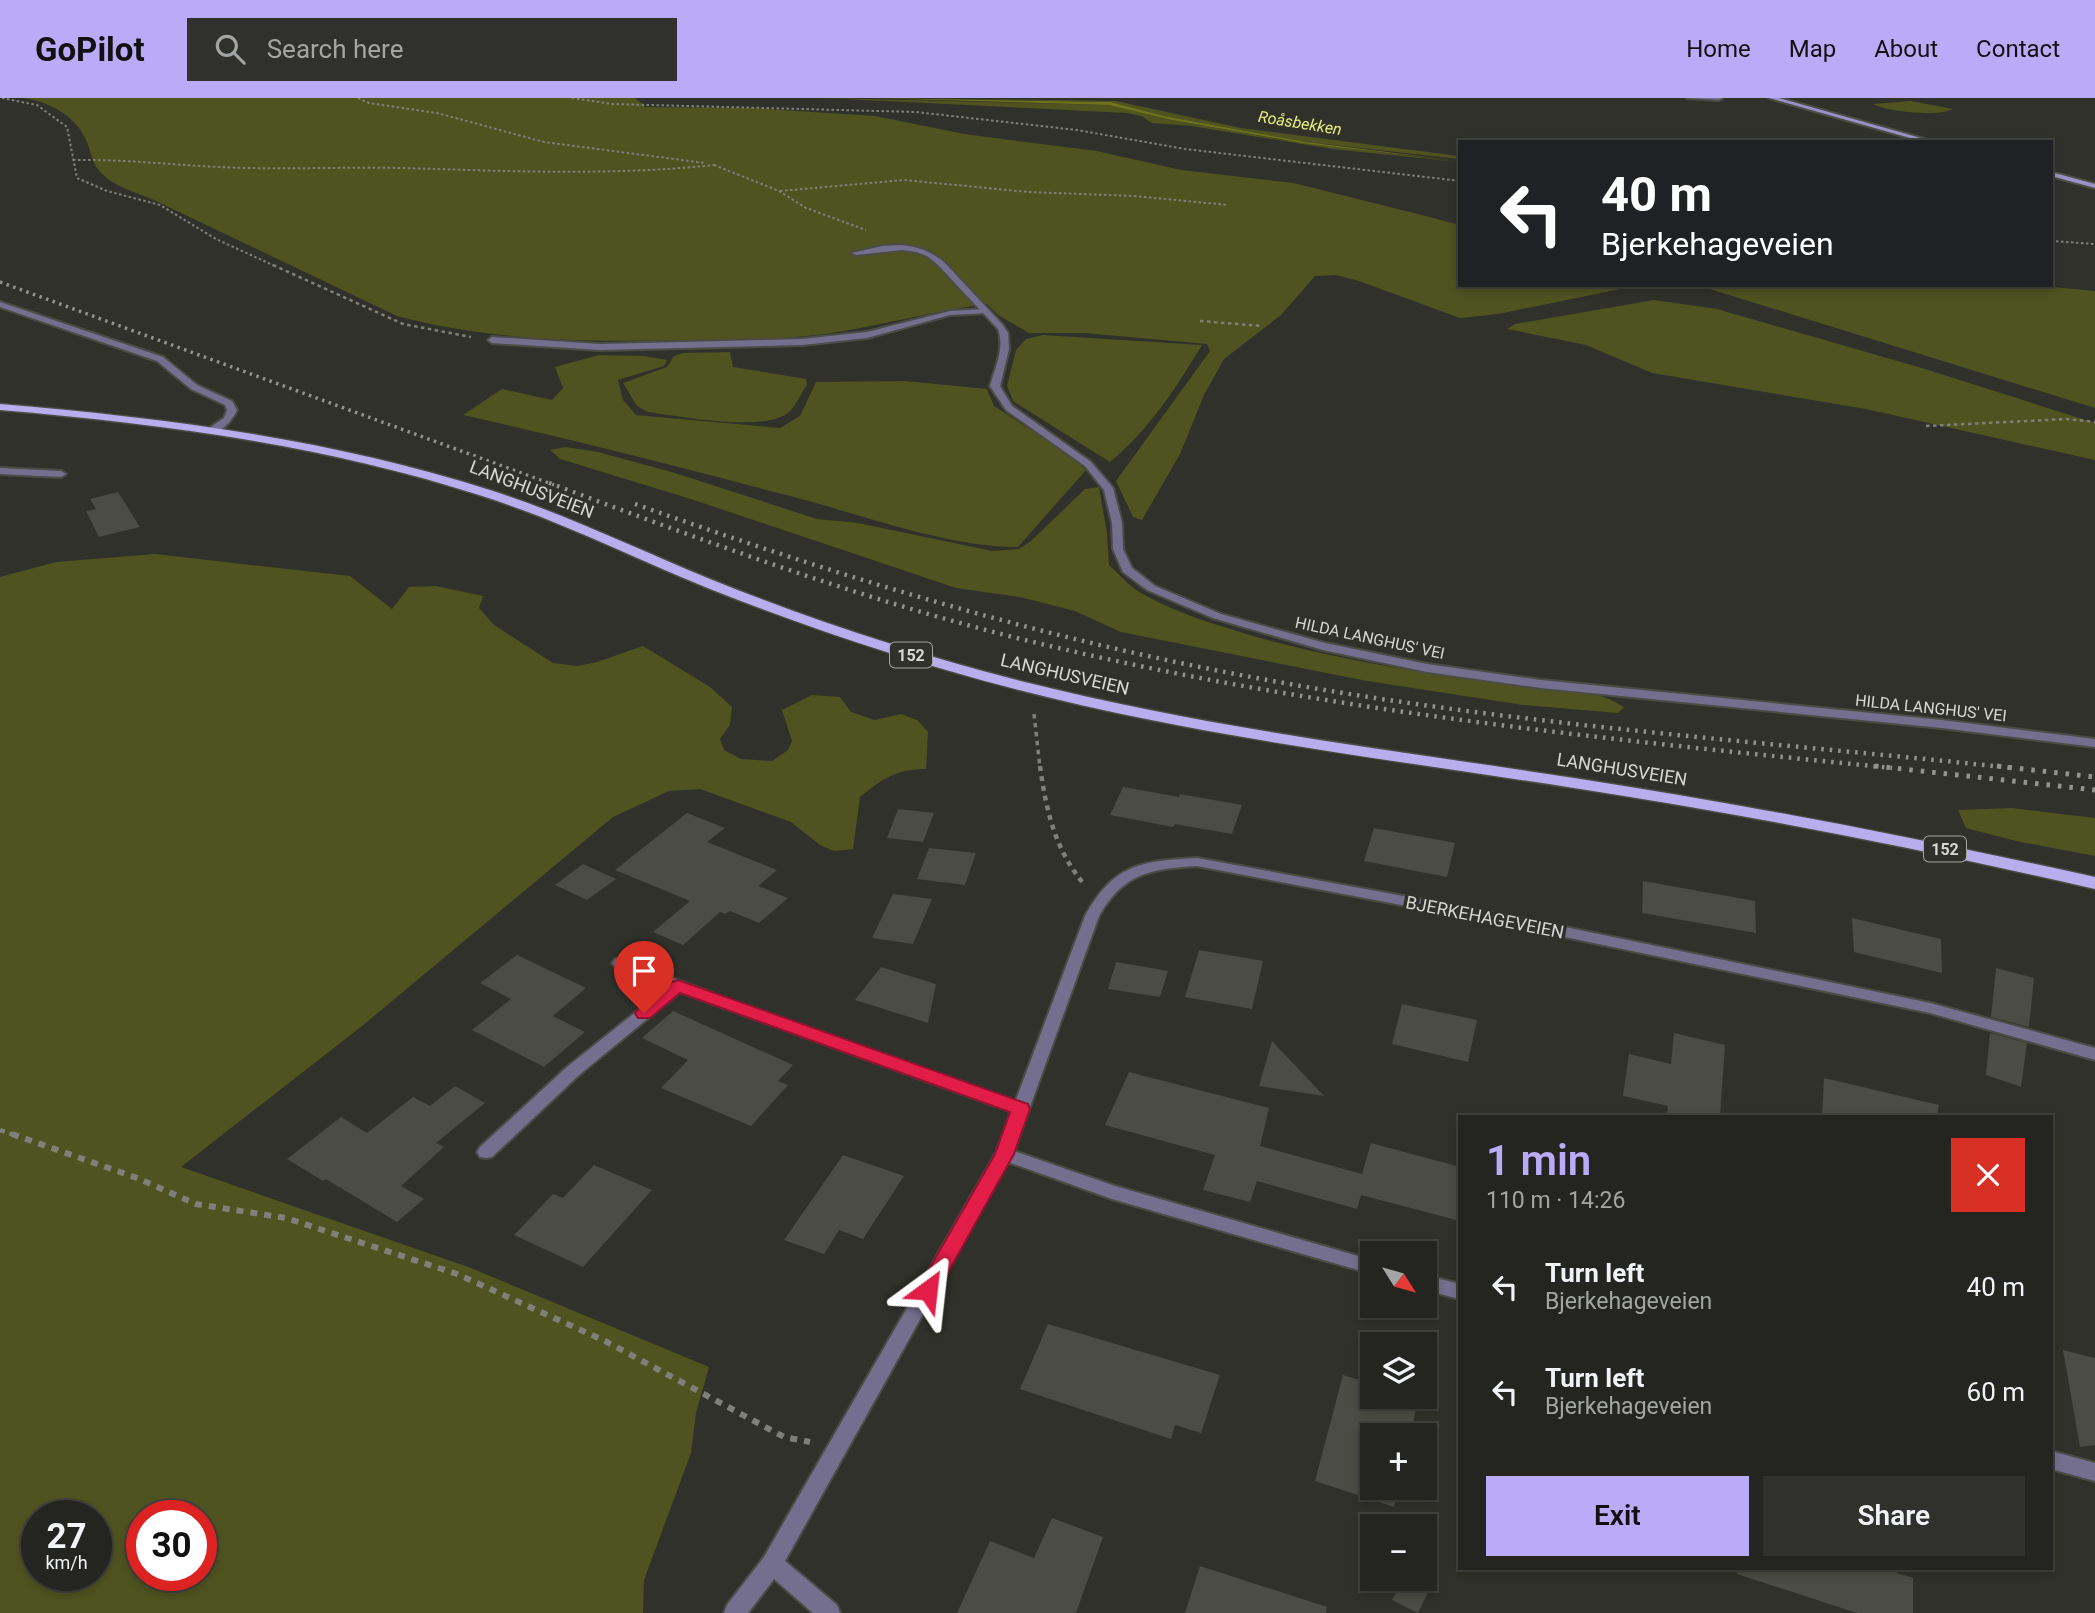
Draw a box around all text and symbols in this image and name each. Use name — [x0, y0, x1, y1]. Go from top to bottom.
search box — [187, 18, 677, 81]
text: GoPilot — [35, 30, 145, 69]
icon: search — [211, 30, 249, 68]
text: Search here — [267, 34, 403, 64]
text: Home — [1686, 35, 1751, 63]
text: Map — [1789, 35, 1836, 63]
text: About — [1874, 35, 1938, 63]
text: Contact — [1976, 35, 2060, 63]
water label: Roåsbekken — [1257, 107, 1343, 139]
text: 40 m — [1601, 166, 1712, 223]
icon: left — [1486, 168, 1577, 259]
text: Bjerkehageveien — [1601, 225, 1834, 263]
street label: LANGHUSVEIEN — [467, 456, 597, 522]
street label: HILDA LANGHUS' VEI — [1294, 613, 1446, 663]
road number: 152 — [890, 642, 932, 668]
street label: LANGHUSVEIEN — [999, 649, 1131, 699]
street label: HILDA LANGHUS' VEI — [1854, 691, 2008, 725]
street label: LANGHUSVEIEN — [1555, 748, 1689, 790]
road number: 152 — [1924, 836, 1966, 862]
street label: BJERKEHAGEVEIEN — [1404, 891, 1566, 943]
pin — [614, 941, 674, 1013]
icon: arrive — [625, 952, 663, 990]
text: 1 min — [1486, 1136, 1591, 1185]
button: close — [1951, 1138, 2025, 1212]
text: 110 m · 14:26 — [1486, 1187, 1625, 1214]
north arrow — [1360, 1241, 1437, 1318]
map controls — [1360, 1241, 1437, 1591]
position arrow — [891, 1253, 965, 1327]
text: Turn left — [1545, 1258, 1644, 1288]
icon: left — [1486, 1268, 1524, 1306]
text: 40 m — [1967, 1272, 2025, 1302]
text: Bjerkehageveien — [1545, 1288, 1712, 1315]
button: layers — [1360, 1332, 1437, 1409]
text: Turn left — [1545, 1363, 1644, 1393]
icon: left — [1486, 1373, 1524, 1411]
text: 60 m — [1967, 1377, 2025, 1407]
text: Bjerkehageveien — [1545, 1393, 1712, 1420]
button: + — [1360, 1423, 1437, 1500]
button: Exit — [1486, 1476, 1749, 1556]
button: Share — [1763, 1476, 2025, 1556]
speed limit sign: 30 — [126, 1500, 217, 1591]
button: − — [1360, 1514, 1437, 1591]
text: 27 — [46, 1516, 87, 1557]
text: km/h — [45, 1552, 88, 1573]

